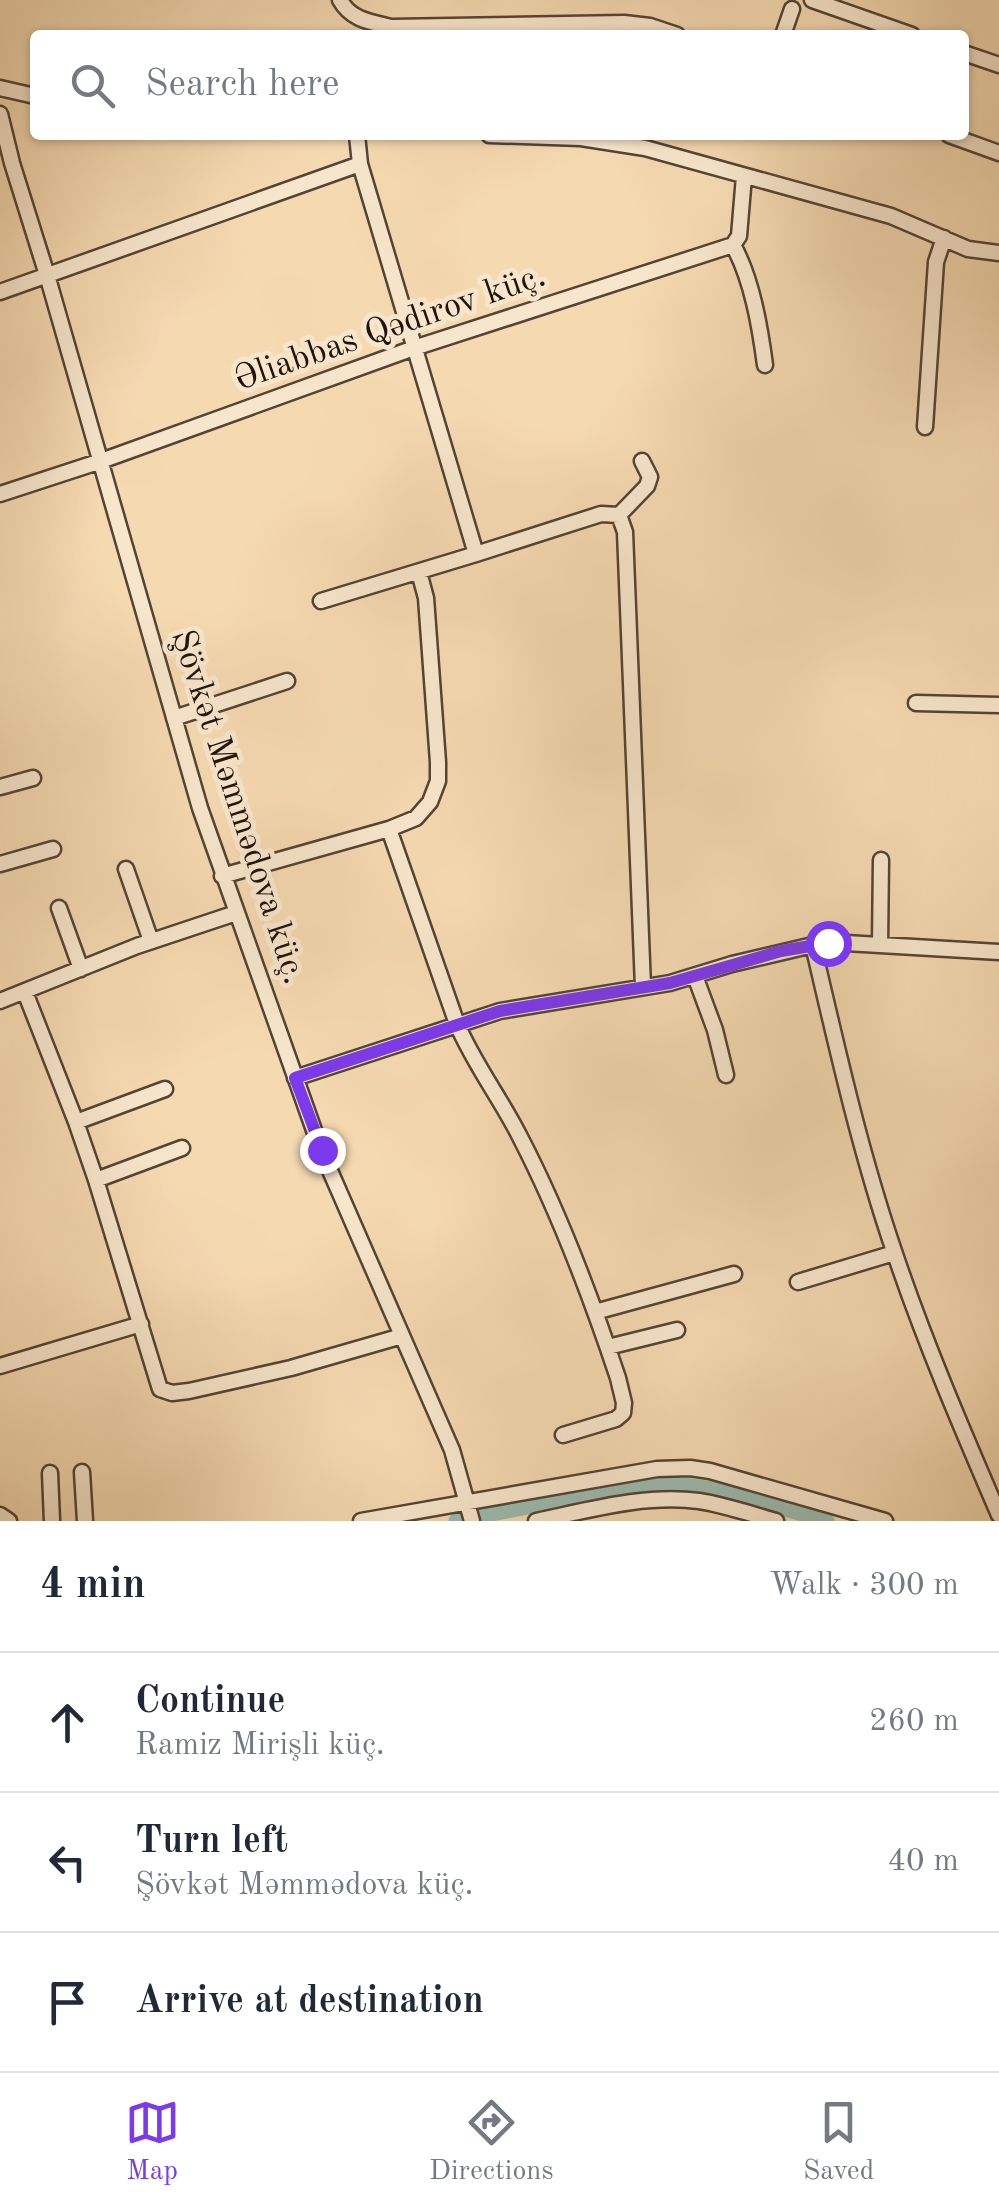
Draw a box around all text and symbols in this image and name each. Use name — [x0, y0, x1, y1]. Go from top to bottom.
search box — [30, 30, 969, 140]
icon: search — [65, 58, 120, 113]
text: Search here — [145, 66, 340, 104]
street label: Əliabbas Qədirov küç. — [230, 258, 550, 398]
street label: Şövkət Məmmədova küç. — [164, 626, 312, 988]
route start — [806, 921, 852, 967]
route end — [300, 1128, 346, 1174]
text: 4 min — [40, 1565, 146, 1607]
text: Walk · 300 m — [769, 1570, 959, 1602]
text: Continue — [135, 1683, 285, 1721]
icon: ahead — [40, 1695, 95, 1750]
text: 260 m — [869, 1706, 959, 1738]
text: Ramiz Mirişli küç. — [135, 1730, 385, 1762]
text: Turn left — [135, 1823, 288, 1861]
icon: left — [40, 1835, 95, 1890]
text: 40 m — [888, 1846, 959, 1878]
text: Şövkət Məmmədova küç. — [135, 1870, 474, 1902]
icon: arrive — [40, 1975, 95, 2030]
text: Arrive at destination — [135, 1983, 484, 2021]
tab: Map — [125, 2095, 180, 2190]
tab: Directions — [429, 2095, 554, 2190]
tab: Saved — [803, 2095, 874, 2190]

